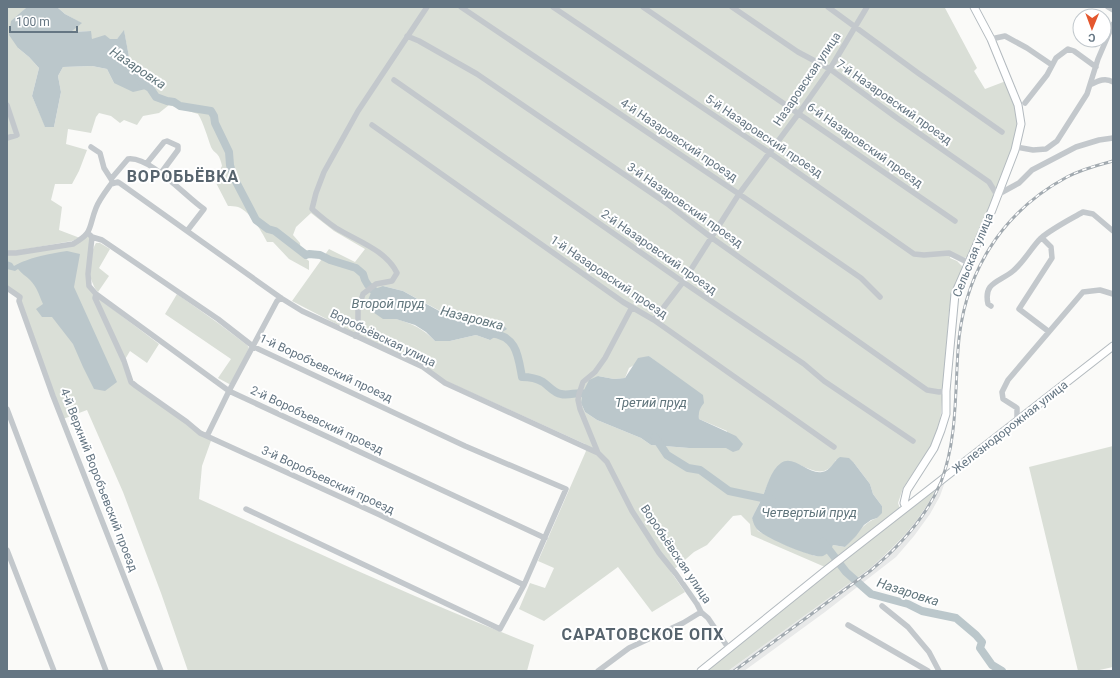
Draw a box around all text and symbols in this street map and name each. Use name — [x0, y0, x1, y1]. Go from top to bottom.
scale bar — [10, 8, 77, 34]
north arrow — [1072, 8, 1112, 48]
text: 100 m — [16, 15, 50, 29]
street label: Назаровская улица — [770, 30, 844, 128]
text: С — [1088, 31, 1096, 44]
water label: Назаровка — [107, 44, 169, 92]
street label: 7-й Назаровский проезд — [833, 57, 955, 147]
street label: 5-й Назаровский проезд — [703, 92, 825, 180]
street label: 4-й Назаровский проезд — [618, 96, 740, 184]
street label: 6-й Назаровский проезд — [804, 100, 926, 190]
street label: 3-й Назаровский проезд — [624, 160, 746, 250]
district label: ВОРОБЬЁВКА — [127, 167, 239, 186]
street label: 2-й Назаровский проезд — [598, 207, 720, 297]
street label: Сельская улица — [950, 211, 996, 299]
street label: 1-й Назаровский проезд — [548, 233, 670, 321]
water label: Второй пруд — [351, 296, 425, 311]
water label: Назаровка — [439, 303, 505, 333]
street label: Воробьёвская улица — [328, 306, 438, 370]
street label: 1-й Воробъевский проезд — [257, 331, 395, 405]
street label: Железнодорожная улица — [950, 378, 1070, 476]
street label: 2-й Воробъевский проезд — [248, 383, 386, 457]
street label: 4-й Верхний Воробъевский проезд — [57, 386, 141, 574]
water label: Третий пруд — [615, 395, 687, 410]
street label: 3-й Воробъевский проезд — [259, 443, 397, 517]
street label: Воробьёвская улица — [638, 502, 714, 606]
water label: Четвертый пруд — [761, 505, 857, 520]
water label: Назаровка — [875, 575, 941, 609]
district label: САРАТОВСКОЕ ОПХ — [561, 625, 725, 644]

